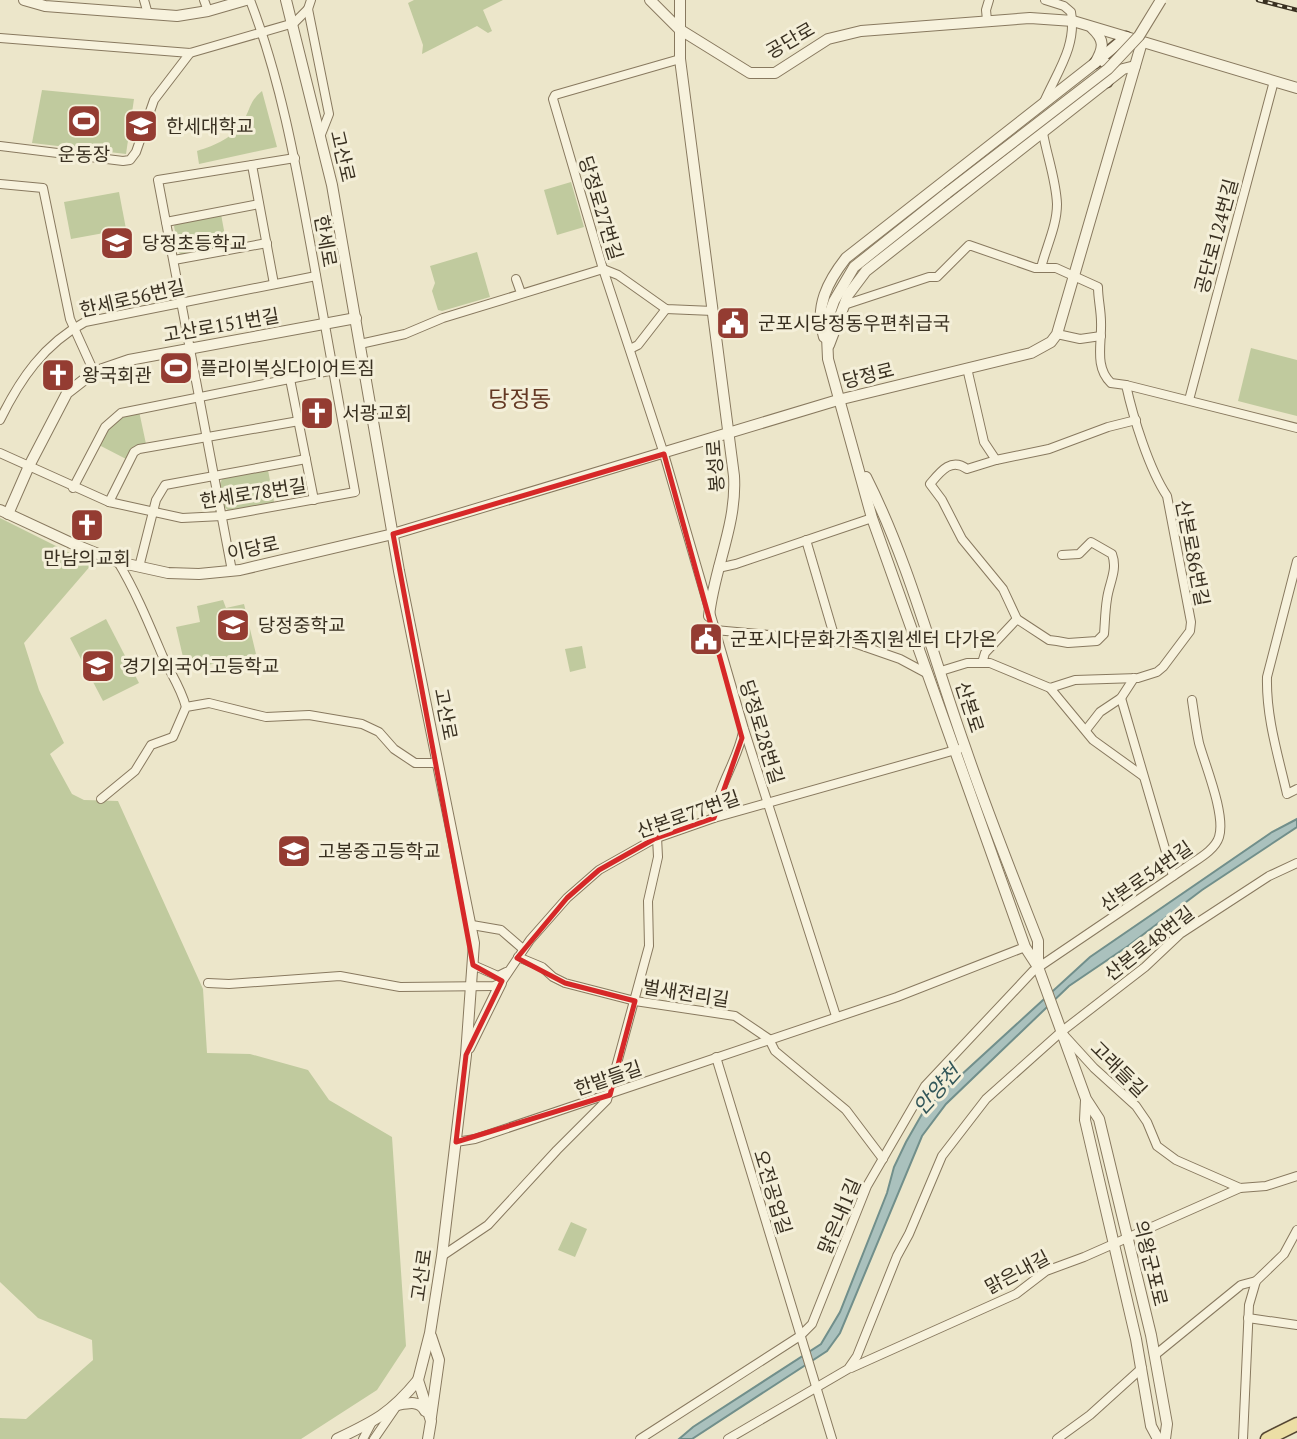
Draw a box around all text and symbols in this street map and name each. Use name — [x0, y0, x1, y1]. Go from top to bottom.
street label: 공단로 — [761, 16, 819, 64]
sports icon: 운동장 — [65, 102, 103, 140]
school or university icon: 한세대학교 — [122, 107, 160, 145]
place label: 한세대학교 — [166, 113, 253, 138]
street label: 고산로 — [325, 128, 362, 184]
place label: 운동장 — [58, 141, 110, 166]
street label: 당정로27번길 — [574, 153, 629, 263]
street label: 공단로124번길 — [1188, 176, 1243, 296]
street label: 한세로 — [310, 213, 343, 269]
school or university icon: 당정초등학교 — [98, 224, 136, 262]
place label: 당정초등학교 — [142, 230, 247, 255]
street label: 한세로56번길 — [77, 273, 187, 322]
street label: 고산로151번길 — [161, 302, 281, 347]
public building icon: 군포시당정동우편취급국 — [714, 304, 752, 342]
place label: 군포시당정동우편취급국 — [758, 310, 950, 335]
sports icon: 플라이복싱다이어트짐 — [157, 349, 195, 387]
place label: 플라이복싱다이어트짐 — [200, 355, 375, 380]
church icon: 왕국회관 — [39, 356, 77, 394]
street label: 당정로 — [839, 356, 896, 393]
place label: 왕국회관 — [82, 362, 152, 387]
district label: 당정동 — [488, 383, 552, 414]
church icon: 서광교회 — [298, 394, 336, 432]
place label: 서광교회 — [342, 400, 412, 425]
street label: 봉성로 — [700, 439, 729, 493]
street label: 한세로78번길 — [198, 472, 308, 513]
street label: 산본로86번길 — [1171, 498, 1216, 608]
church icon: 만남의교회 — [68, 506, 106, 544]
street label: 이당로 — [225, 530, 281, 565]
place label: 만남의교회 — [43, 545, 131, 570]
school or university icon: 당정중학교 — [214, 606, 252, 644]
place label: 당정중학교 — [258, 612, 345, 637]
public building icon: 군포시다문화가족지원센터 다가온 — [687, 620, 725, 658]
place label: 군포시다문화가족지원센터 다가온 — [730, 626, 997, 651]
school or university icon: 경기외국어고등학교 — [79, 647, 117, 685]
place label: 경기외국어고등학교 — [122, 653, 279, 678]
street label: 당정로28번길 — [735, 677, 790, 787]
street label: 산본로 — [950, 678, 990, 736]
street label: 고산로 — [429, 686, 464, 742]
street label: 산본로77번길 — [633, 784, 743, 843]
school or university icon: 고봉중고등학교 — [275, 832, 313, 870]
street label: 산본로54번길 — [1094, 834, 1197, 917]
place label: 고봉중고등학교 — [318, 838, 440, 863]
street label: 산본로48번길 — [1099, 900, 1199, 986]
street label: 벌새전리길 — [641, 973, 731, 1012]
street label: 고래들길 — [1086, 1035, 1153, 1102]
street label: 한밭들길 — [571, 1054, 645, 1101]
water label: 안양천 — [906, 1056, 968, 1120]
street label: 오전공업길 — [749, 1146, 798, 1237]
street label: 맑은내1길 — [811, 1174, 866, 1258]
street label: 의왕군포로 — [1129, 1217, 1174, 1308]
street label: 맑은내길 — [980, 1244, 1054, 1299]
street label: 고산로 — [404, 1247, 437, 1303]

